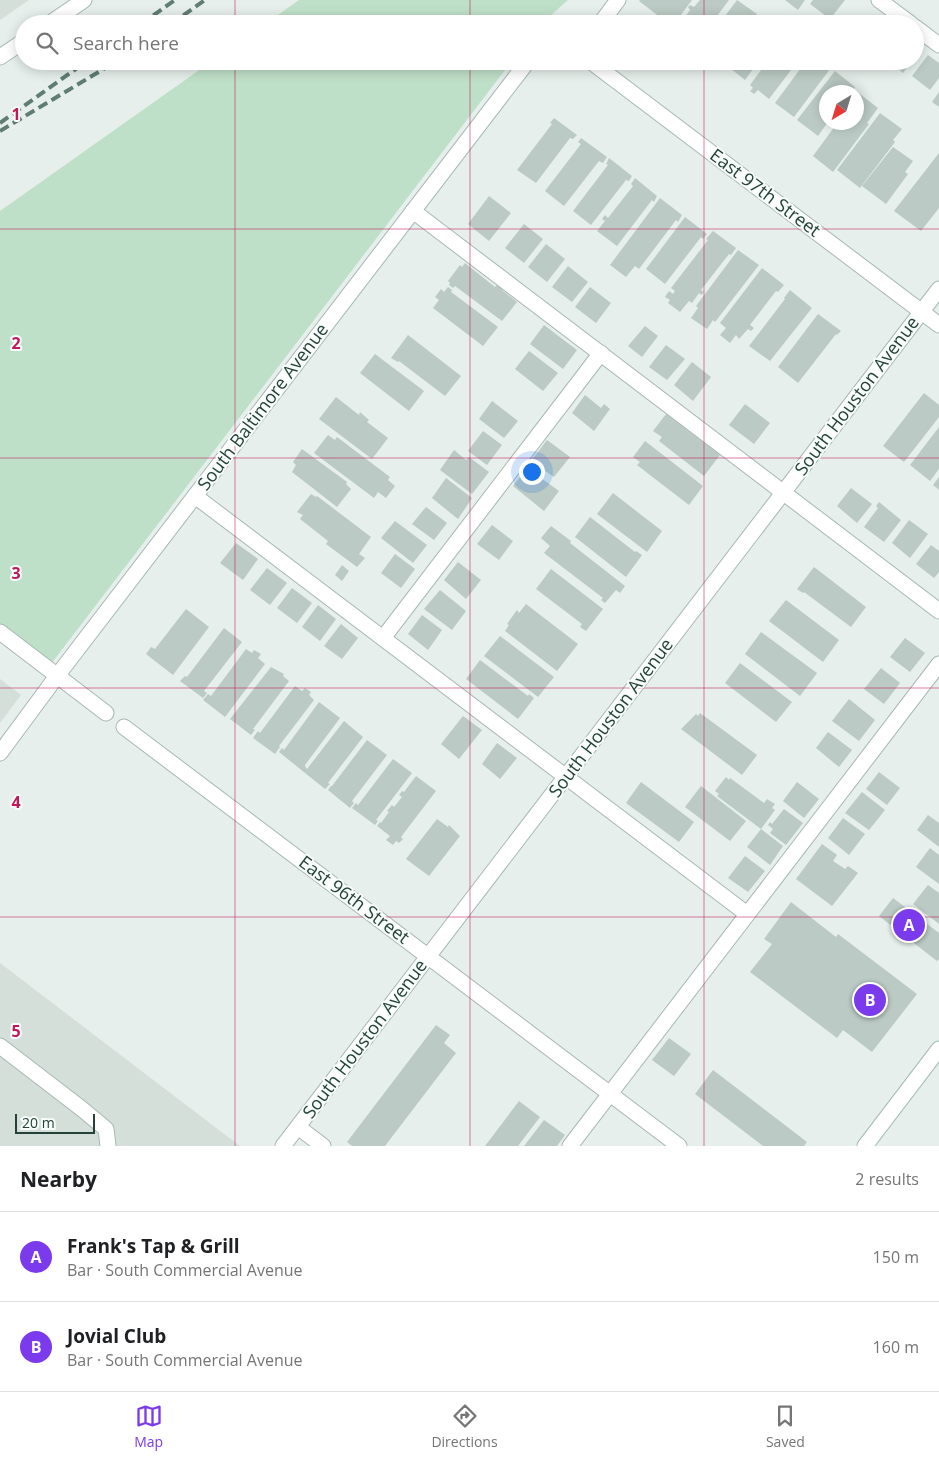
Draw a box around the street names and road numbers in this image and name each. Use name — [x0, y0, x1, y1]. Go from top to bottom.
street label: East 97th Street — [705, 143, 826, 242]
street label: South Houston Avenue — [788, 311, 924, 480]
street label: South Baltimore Avenue — [191, 318, 333, 495]
street label: South Houston Avenue — [542, 633, 678, 802]
street label: East 96th Street — [294, 850, 415, 949]
street label: South Houston Avenue — [296, 954, 432, 1123]

